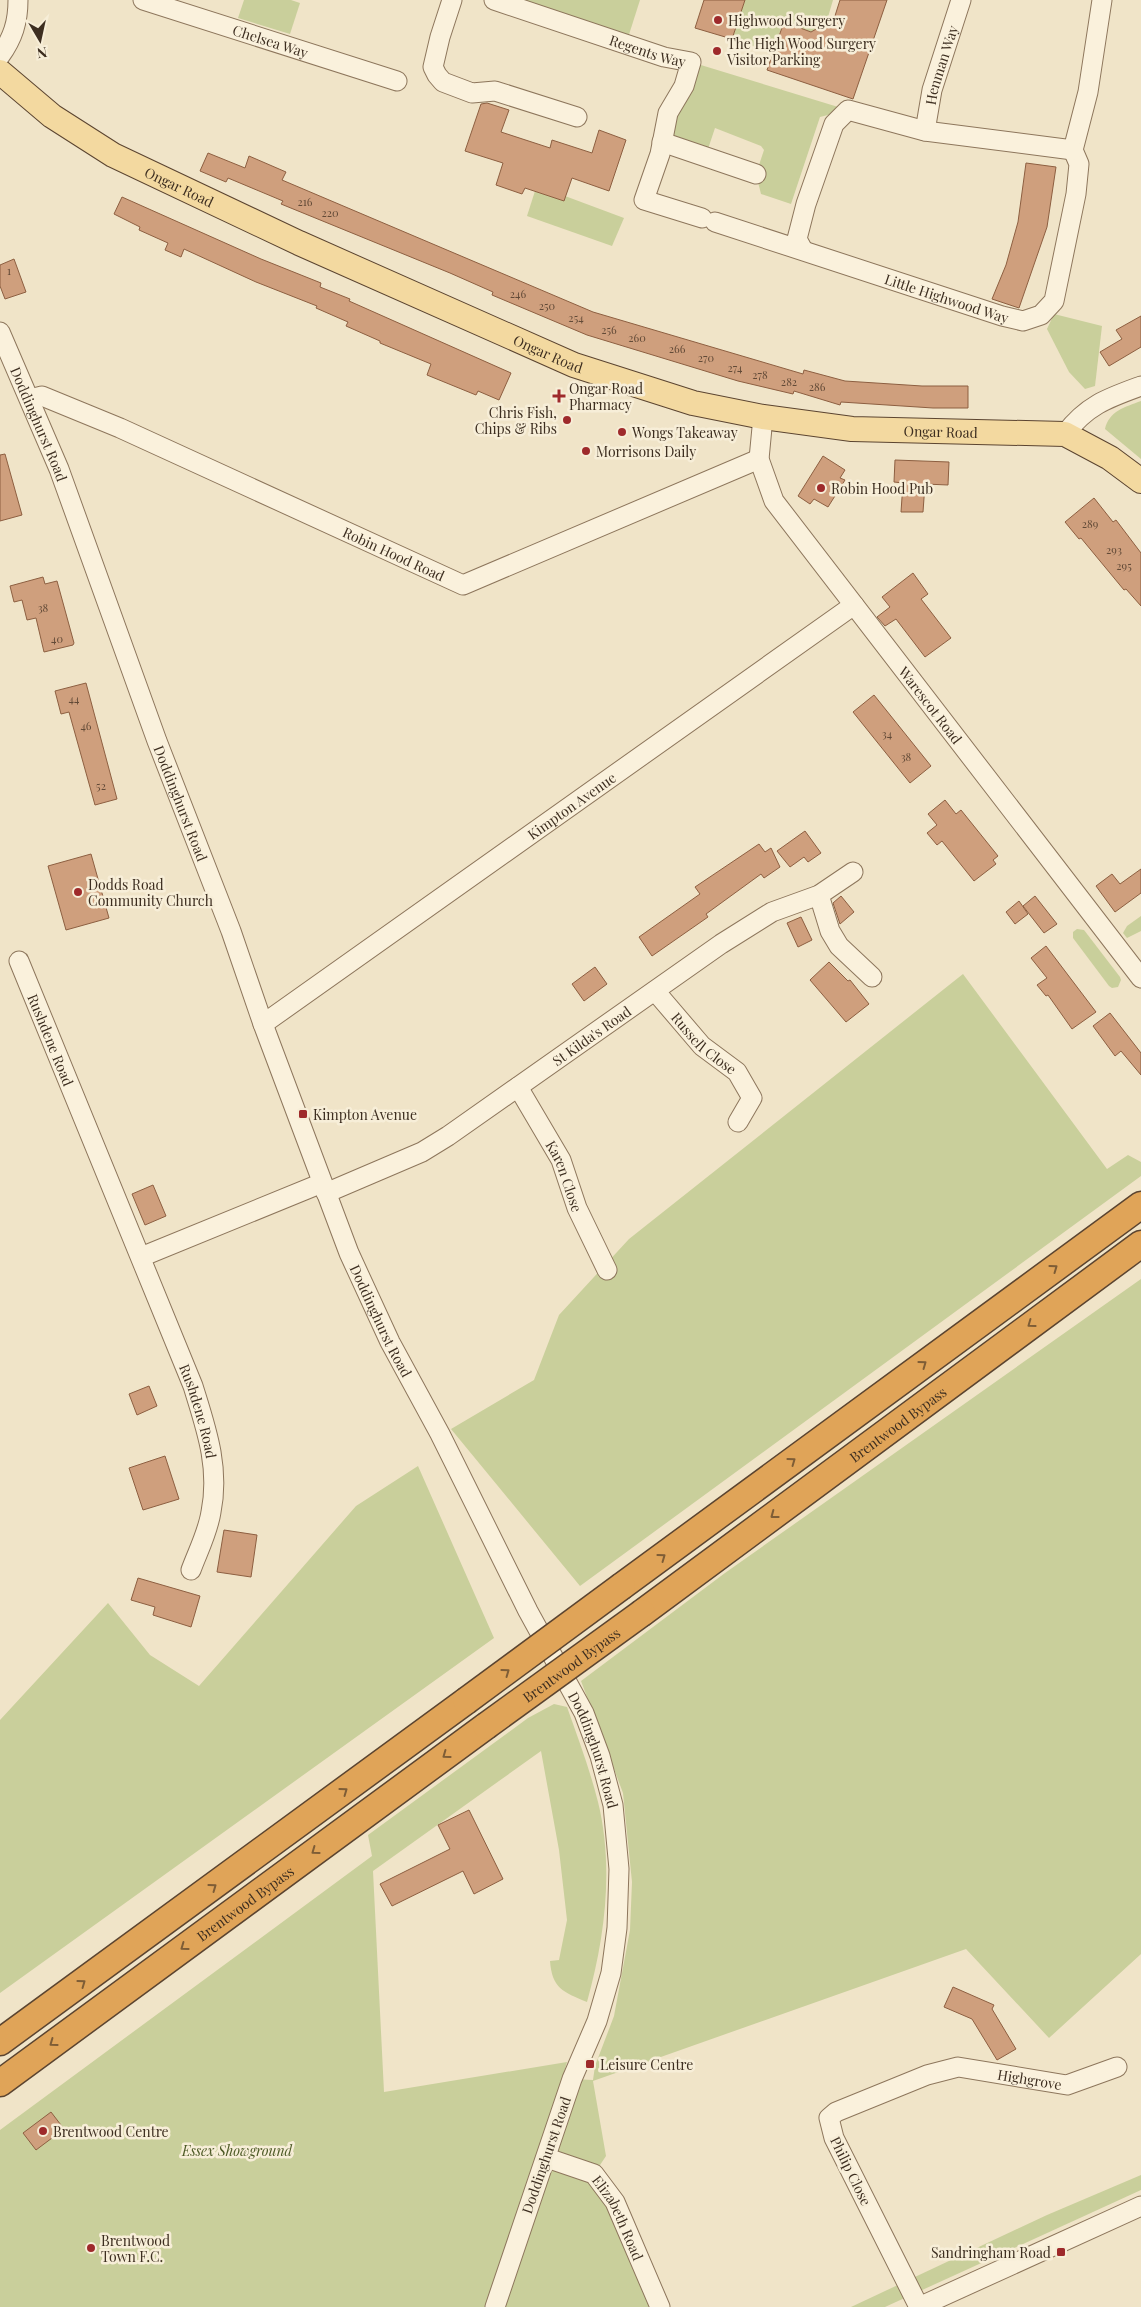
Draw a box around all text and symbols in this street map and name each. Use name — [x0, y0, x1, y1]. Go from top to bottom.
place label: Highwood Surgery — [728, 11, 845, 30]
marker: Highwood Surgery — [712, 14, 724, 26]
north arrow — [15, 15, 65, 65]
street label: Chelsea Way — [231, 20, 311, 62]
street label: Henman Way — [920, 23, 962, 106]
street label: Regents Way — [607, 30, 688, 70]
place label: The High Wood Surgery Visitor Parking — [726, 34, 876, 69]
text: N — [36, 43, 49, 64]
marker: The High Wood Surgery Visitor Parking — [711, 45, 723, 57]
street label: Ongar Road — [142, 162, 217, 211]
house number: 216 — [297, 194, 313, 209]
house number: 220 — [321, 205, 339, 220]
house number: 1 — [7, 263, 11, 278]
street label: Little Highwood Way — [882, 269, 1011, 327]
house number: 246 — [510, 286, 527, 301]
house number: 250 — [539, 298, 556, 313]
house number: 254 — [568, 310, 584, 325]
house number: 256 — [601, 322, 617, 337]
street label: Ongar Road — [511, 330, 585, 377]
house number: 260 — [628, 330, 646, 345]
house number: 266 — [669, 341, 686, 356]
house number: 270 — [698, 350, 715, 365]
house number: 274 — [728, 360, 743, 375]
street label: Doddinghurst Road — [7, 364, 72, 484]
house number: 278 — [752, 367, 768, 382]
house number: 282 — [781, 374, 797, 389]
place label: Ongar Road Pharmacy — [569, 379, 643, 414]
house number: 286 — [809, 379, 826, 394]
marker: Ongar Road Pharmacy — [553, 390, 565, 402]
place label: Chris Fish, Chips & Ribs — [475, 403, 557, 438]
marker: Chris Fish, Chips & Ribs — [561, 414, 573, 426]
street label: Ongar Road — [903, 421, 978, 441]
place label: Wongs Takeaway — [631, 423, 738, 442]
marker: Wongs Takeaway — [616, 426, 628, 438]
place label: Morrisons Daily — [596, 442, 696, 461]
marker: Morrisons Daily — [580, 445, 592, 457]
place label: Robin Hood Pub — [831, 479, 933, 498]
marker: Robin Hood Pub — [815, 482, 827, 494]
house number: 289 — [1082, 516, 1099, 531]
street label: Robin Hood Road — [340, 522, 448, 585]
house number: 293 — [1106, 542, 1122, 557]
house number: 295 — [1116, 558, 1132, 573]
house number: 38 — [38, 600, 49, 615]
house number: 40 — [51, 631, 63, 646]
street label: Warescot Road — [894, 661, 967, 747]
house number: 44 — [69, 691, 80, 706]
house number: 46 — [80, 718, 92, 733]
house number: 34 — [882, 726, 893, 741]
street label: Doddinghurst Road — [150, 743, 212, 864]
house number: 38 — [901, 749, 912, 764]
street label: Kimpton Avenue — [523, 768, 619, 843]
house number: 52 — [96, 778, 106, 793]
place label: Dodds Road Community Church — [88, 875, 214, 910]
marker: Dodds Road Community Church — [72, 886, 84, 898]
street label: Rushdene Road — [24, 991, 79, 1089]
street label: St Kilda's Road — [548, 1001, 634, 1070]
street label: Russell Close — [668, 1008, 741, 1078]
place label: Kimpton Avenue — [313, 1105, 417, 1124]
marker: Kimpton Avenue — [297, 1108, 309, 1120]
street label: Karen Close — [542, 1137, 587, 1214]
street label: Doddinghurst Road — [346, 1261, 417, 1380]
one-way arrow — [1048, 1265, 1058, 1274]
one-way arrow — [1027, 1318, 1037, 1327]
street label: Rushdene Road — [175, 1361, 221, 1460]
one-way arrow — [917, 1362, 926, 1370]
street label: Brentwood Bypass — [845, 1382, 950, 1466]
one-way arrow — [786, 1458, 796, 1467]
one-way arrow — [770, 1509, 780, 1518]
one-way arrow — [656, 1554, 666, 1563]
street label: Brentwood Bypass — [519, 1623, 624, 1706]
one-way arrow — [500, 1669, 510, 1678]
street label: Doddinghurst Road — [564, 1688, 623, 1810]
one-way arrow — [442, 1749, 452, 1758]
one-way arrow — [338, 1788, 348, 1797]
one-way arrow — [311, 1845, 321, 1854]
street label: Brentwood Bypass — [193, 1861, 297, 1945]
one-way arrow — [207, 1884, 217, 1893]
one-way arrow — [180, 1941, 190, 1950]
one-way arrow — [76, 1980, 85, 1988]
one-way arrow — [50, 2037, 59, 2047]
place label: Leisure Centre — [600, 2055, 693, 2074]
marker: Leisure Centre — [584, 2058, 596, 2070]
street label: Highgrove — [996, 2064, 1063, 2094]
street label: Doddinghurst Road — [517, 2094, 575, 2216]
place label: Brentwood Centre — [53, 2122, 169, 2141]
marker: Brentwood Centre — [37, 2125, 49, 2137]
street label: Philip Close — [826, 2133, 876, 2209]
park label: Essex Showground — [181, 2141, 293, 2160]
street label: Elizabeth Road — [588, 2171, 648, 2263]
place label: Brentwood Town F.C. — [101, 2231, 170, 2266]
marker: Brentwood Town F.C. — [85, 2242, 97, 2254]
place label: Sandringham Road — [931, 2243, 1051, 2262]
marker: Sandringham Road — [1055, 2246, 1067, 2258]

